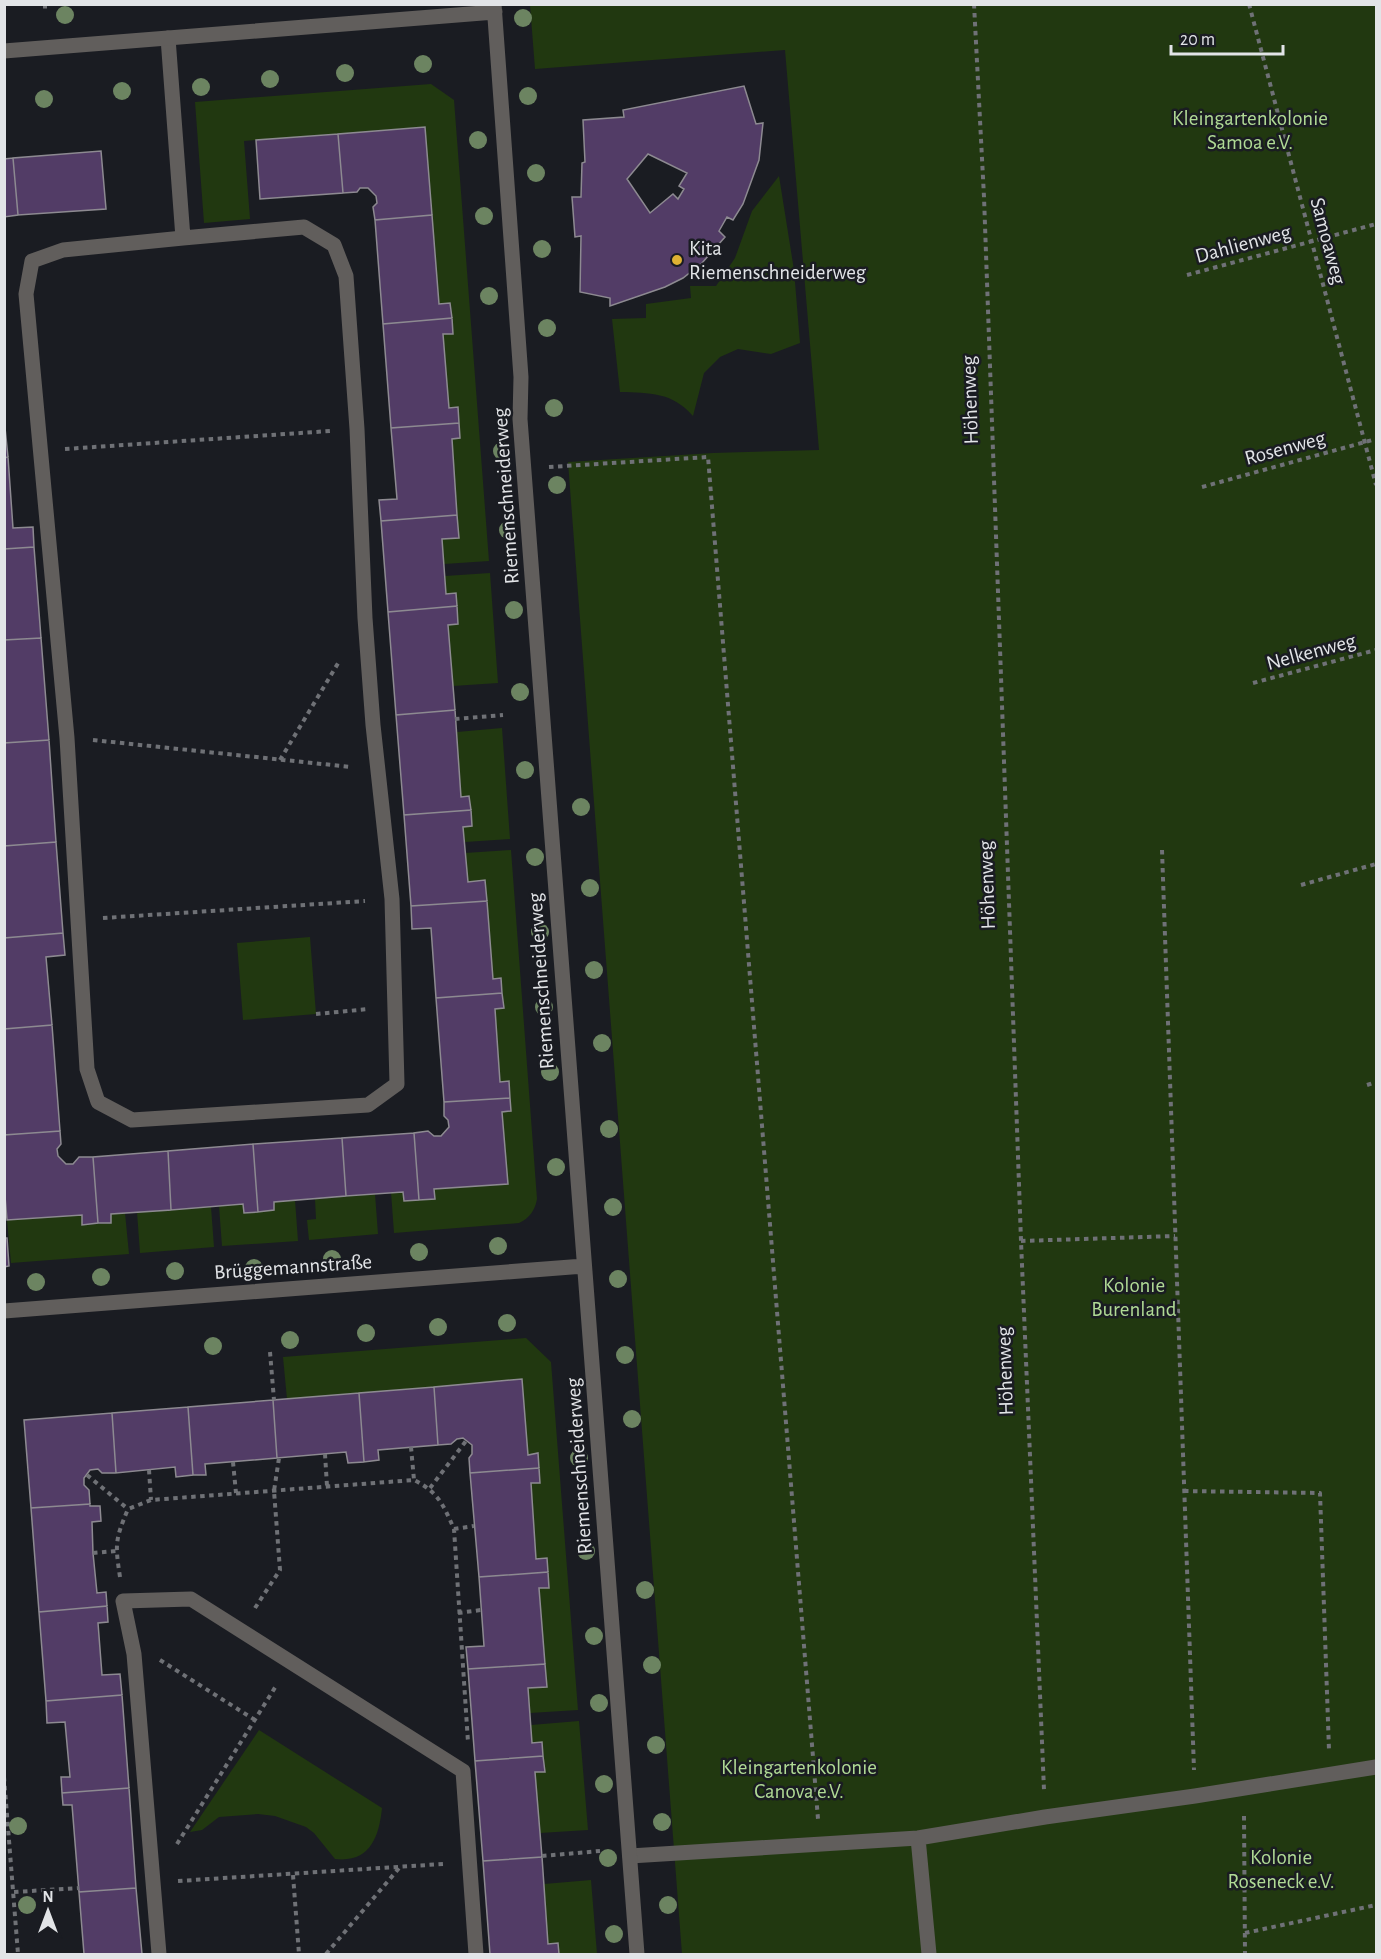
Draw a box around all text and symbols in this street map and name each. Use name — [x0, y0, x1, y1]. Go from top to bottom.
scale bar — [1171, 18, 1284, 56]
text: 20 m — [1180, 31, 1215, 49]
park label: Kleingartenkolonie Samoa e.V. — [1172, 108, 1328, 153]
street label: Samoaweg — [1306, 195, 1350, 287]
street label: Dahlienweg — [1193, 221, 1294, 267]
place label: Kita Riemenschneiderweg — [689, 238, 867, 283]
marker: Kita Riemenschneiderweg — [670, 253, 684, 267]
street label: Höhenweg — [958, 354, 982, 445]
street label: Riemenschneiderweg — [489, 406, 523, 585]
street label: Rosenweg — [1242, 427, 1328, 469]
street label: Nelkenweg — [1264, 630, 1359, 674]
street label: Höhenweg — [975, 839, 999, 930]
street label: Riemenschneiderweg — [524, 891, 558, 1070]
street label: Brüggemannstraße — [213, 1251, 373, 1283]
park label: Kolonie Burenland — [1091, 1275, 1177, 1320]
street label: Höhenweg — [993, 1325, 1017, 1416]
street label: Riemenschneiderweg — [562, 1376, 596, 1555]
park label: Kleingartenkolonie Canova e.V. — [721, 1757, 877, 1802]
park label: Kolonie Roseneck e.V. — [1227, 1847, 1335, 1892]
north arrow — [18, 1881, 78, 1941]
text: N — [42, 1889, 54, 1905]

